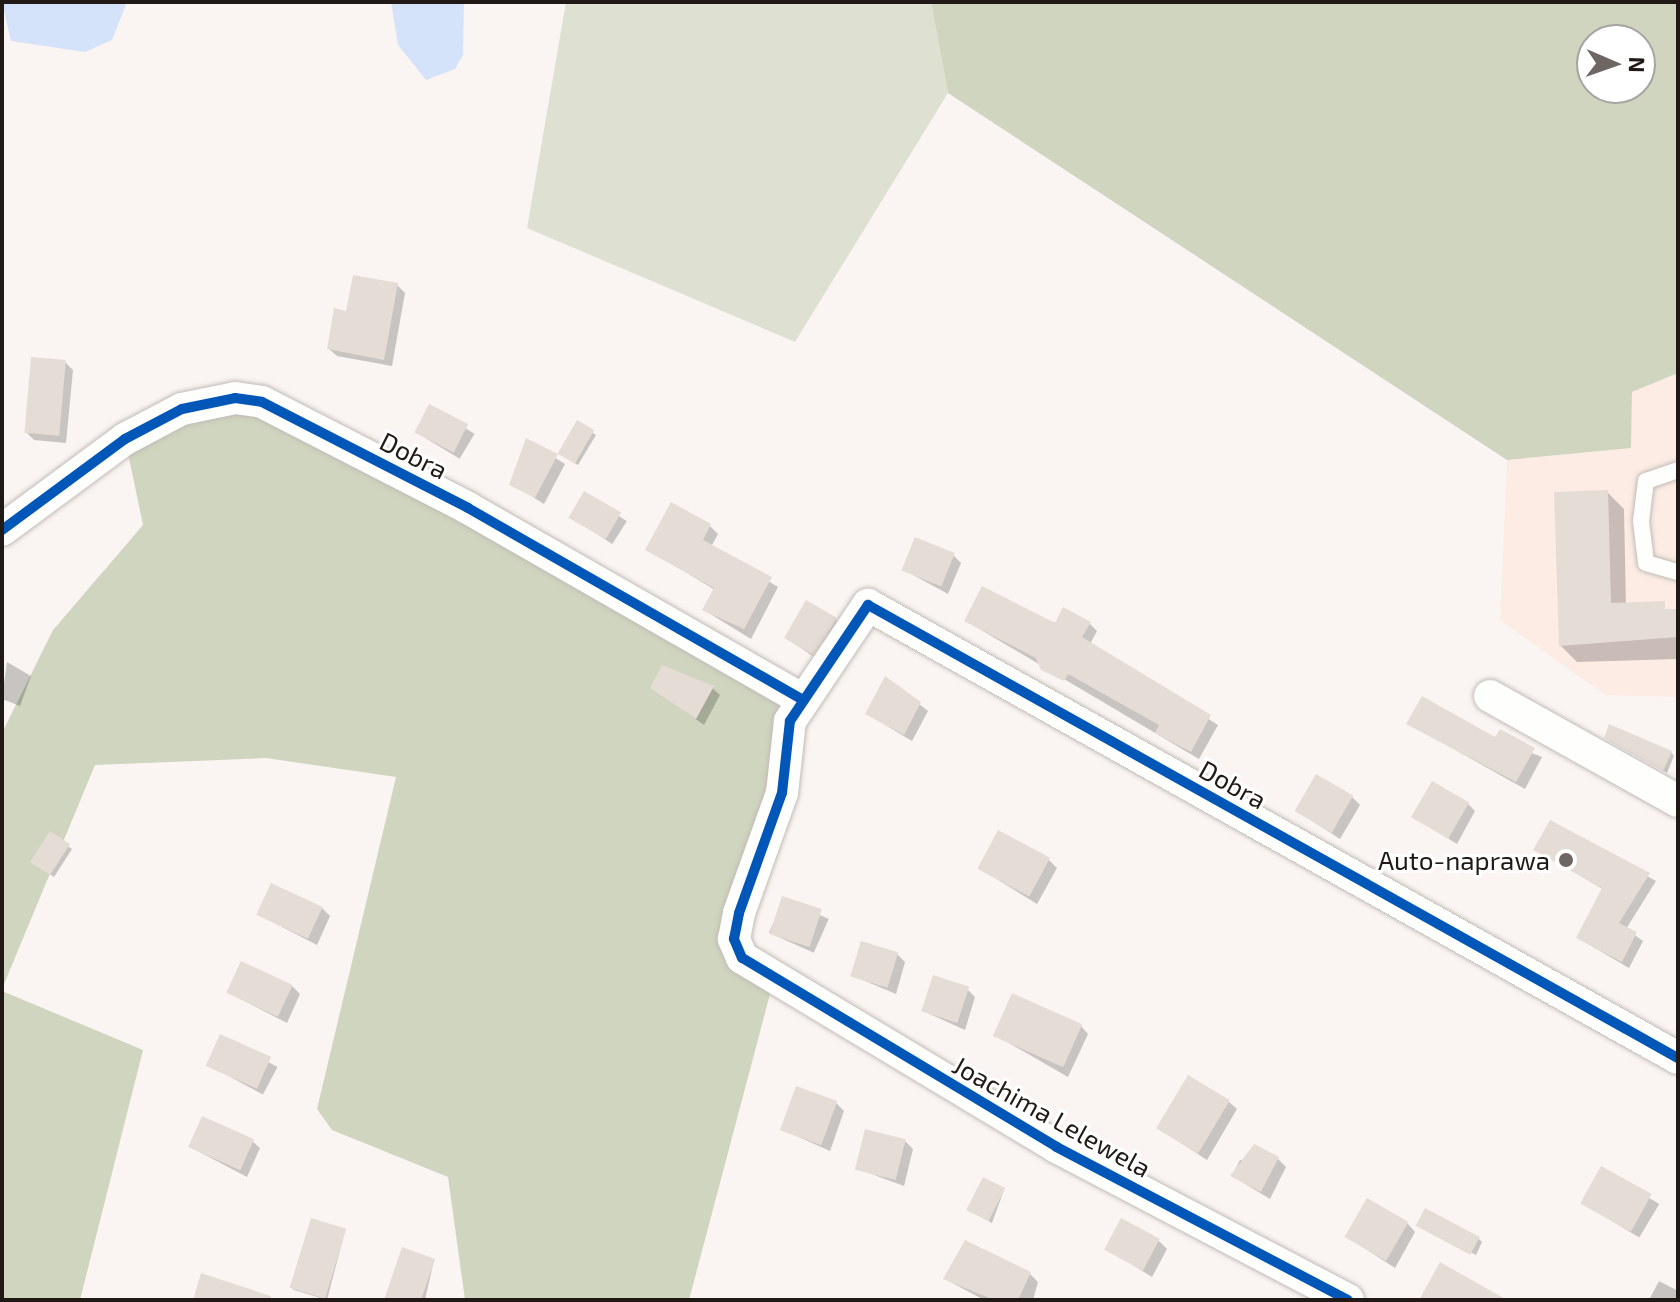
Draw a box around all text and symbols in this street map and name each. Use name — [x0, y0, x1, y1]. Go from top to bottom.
north arrow — [1576, 24, 1656, 104]
text: N — [1625, 56, 1651, 73]
street label: Dobra — [375, 425, 453, 485]
street label: Dobra — [1194, 753, 1272, 815]
place label: Auto-naprawa — [1378, 844, 1550, 876]
marker: Auto-naprawa — [1557, 851, 1575, 869]
street label: Joachima Lelewela — [948, 1049, 1156, 1183]

